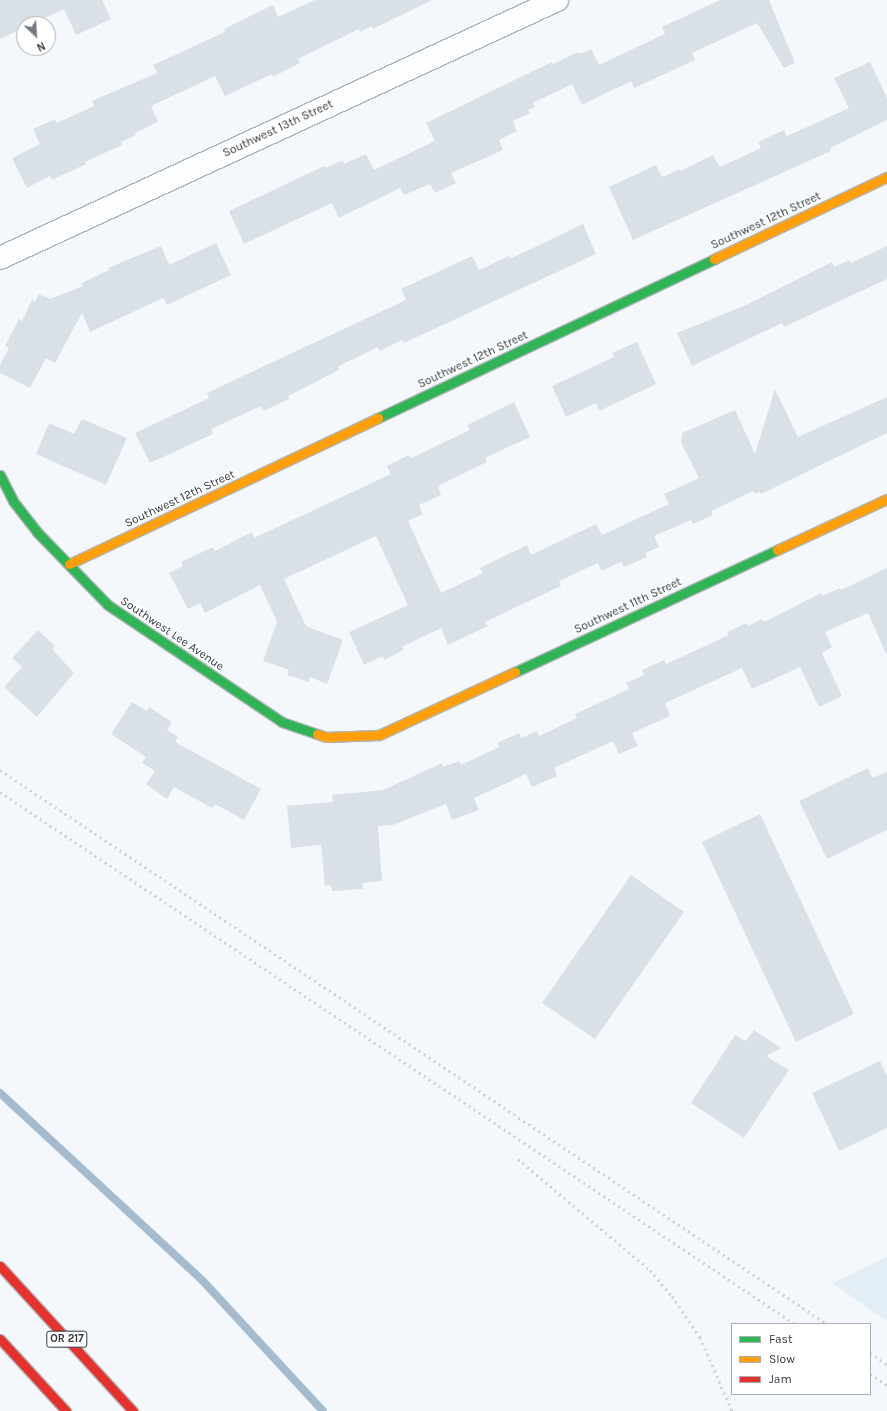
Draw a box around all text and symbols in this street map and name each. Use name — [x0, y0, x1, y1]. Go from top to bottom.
north arrow — [16, 16, 56, 56]
text: N — [35, 39, 47, 54]
street label: Southwest 13th Street — [221, 97, 335, 161]
street label: Southwest 12th Street — [709, 189, 823, 253]
street label: Southwest 12th Street — [416, 328, 530, 392]
street label: Southwest 12th Street — [123, 467, 237, 531]
street label: Southwest 11th Street — [572, 575, 684, 637]
street label: Southwest Lee Avenue — [118, 594, 226, 674]
legend — [731, 1323, 871, 1395]
road number: OR 217 — [46, 1330, 88, 1348]
text: Fast — [769, 1332, 792, 1346]
text: Slow — [769, 1352, 795, 1366]
text: Jam — [769, 1372, 792, 1386]

